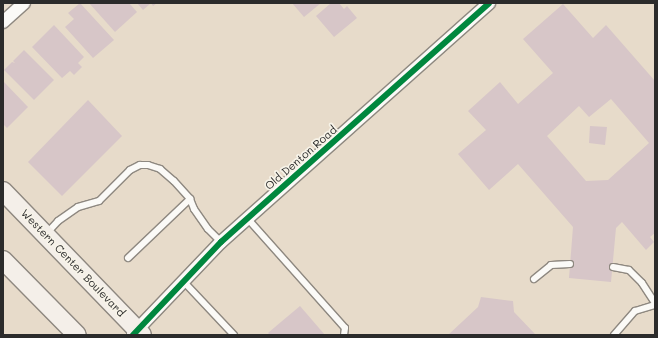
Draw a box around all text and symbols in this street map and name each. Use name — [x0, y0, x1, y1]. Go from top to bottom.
street label: Old Denton Road — [262, 123, 340, 193]
street label: Western Center Boulevard — [18, 207, 128, 319]

